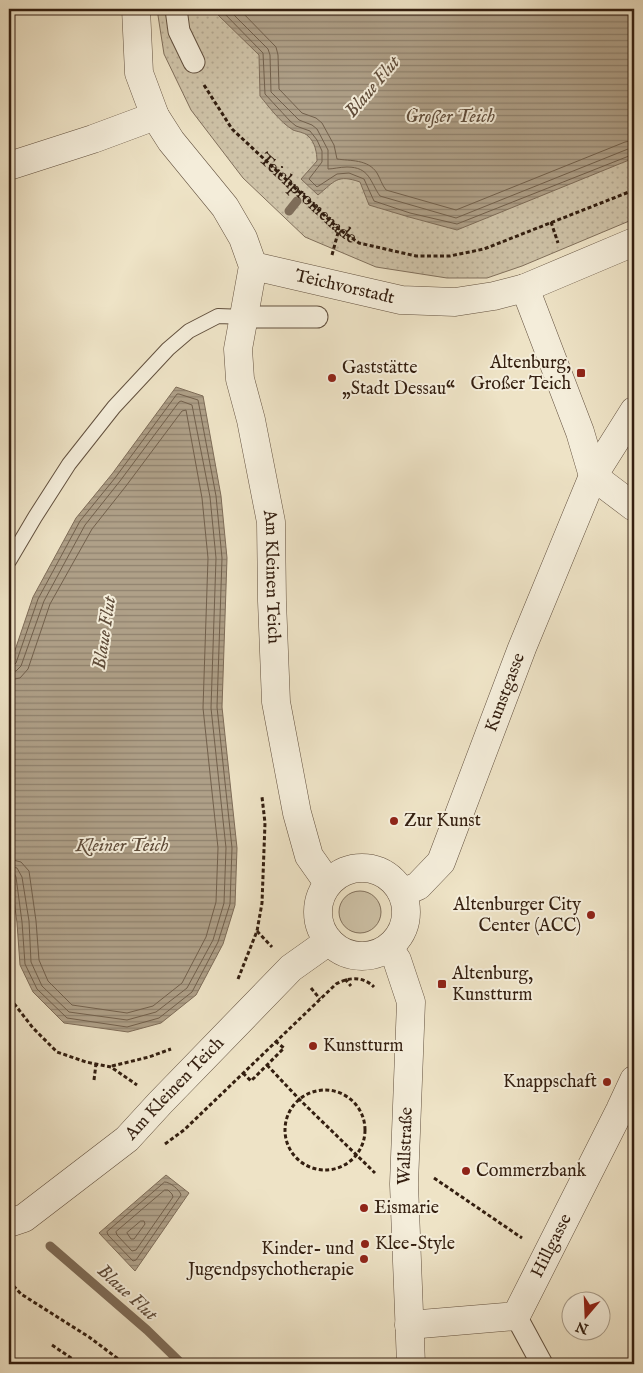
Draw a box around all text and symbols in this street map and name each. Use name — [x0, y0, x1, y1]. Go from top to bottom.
water label: Blaue Flut — [340, 50, 406, 123]
water label: Großer Teich — [405, 105, 495, 129]
street label: Teichpromenade — [254, 148, 361, 249]
street label: Teichvorstadt — [292, 264, 397, 310]
place label: Altenburg, Großer Teich — [470, 352, 571, 396]
place label: Gaststätte „Stadt Dessau“ — [342, 357, 455, 401]
marker: Altenburg, Großer Teich — [575, 367, 587, 379]
marker: Gaststätte „Stadt Dessau“ — [326, 372, 338, 384]
street label: Am Kleinen Teich — [257, 507, 285, 645]
water label: Blaue Flut — [88, 594, 122, 671]
street label: Kunstgasse — [480, 650, 531, 735]
place label: Zur Kunst — [404, 810, 481, 833]
marker: Zur Kunst — [388, 815, 400, 827]
water label: Kleiner Teich — [74, 834, 169, 858]
place label: Altenburger City Center (ACC) — [452, 894, 581, 938]
marker: Altenburger City Center (ACC) — [585, 909, 597, 921]
place label: Altenburg, Kunstturm — [451, 963, 533, 1007]
marker: Altenburg, Kunstturm — [436, 978, 448, 990]
street label: Am Kleinen Teich — [119, 1032, 230, 1146]
place label: Kunstturm — [323, 1035, 403, 1058]
marker: Kunstturm — [307, 1040, 319, 1052]
place label: Knappschaft — [503, 1071, 597, 1094]
marker: Knappschaft — [601, 1076, 613, 1088]
street label: Wallstraße — [393, 1107, 419, 1185]
place label: Commerzbank — [476, 1160, 587, 1183]
marker: Commerzbank — [460, 1165, 472, 1177]
place label: Eismarie — [374, 1197, 439, 1220]
marker: Eismarie — [358, 1202, 370, 1214]
street label: Hillgasse — [526, 1210, 577, 1282]
place label: Klee-Style — [375, 1233, 455, 1256]
place label: Kinder- und Jugendpsychotherapie — [186, 1238, 354, 1282]
marker: Klee-Style — [359, 1238, 371, 1250]
marker: Kinder- und Jugendpsychotherapie — [358, 1253, 370, 1265]
water label: Blaue Flut — [92, 1259, 163, 1327]
north arrow — [560, 1290, 610, 1340]
text: N — [573, 1317, 592, 1338]

